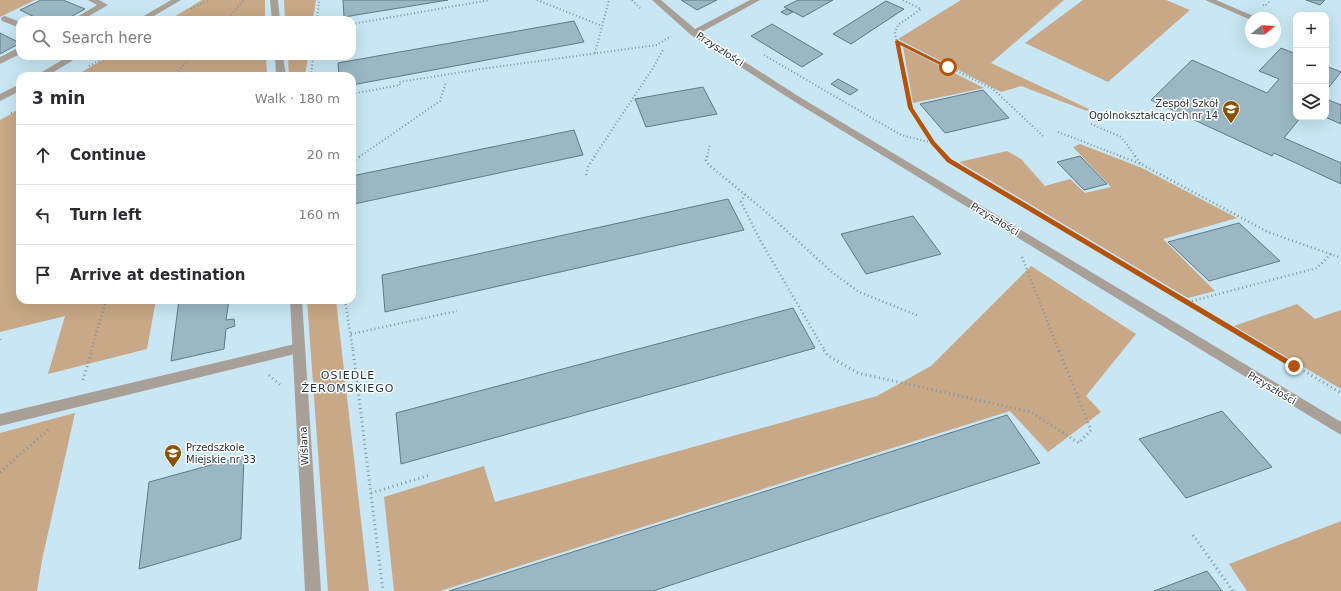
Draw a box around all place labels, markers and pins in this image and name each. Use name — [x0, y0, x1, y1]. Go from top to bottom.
place label: Zespół Szkół Ogólnokształcących nr 14 — [1089, 98, 1218, 121]
school or university icon: Zespół Szkół Ogólnokształcących nr 14 — [1221, 99, 1241, 124]
place label: Przedszkole Miejskie nr 33 — [186, 442, 256, 465]
school or university icon: Przedszkole Miejskie nr 33 — [163, 443, 183, 468]

